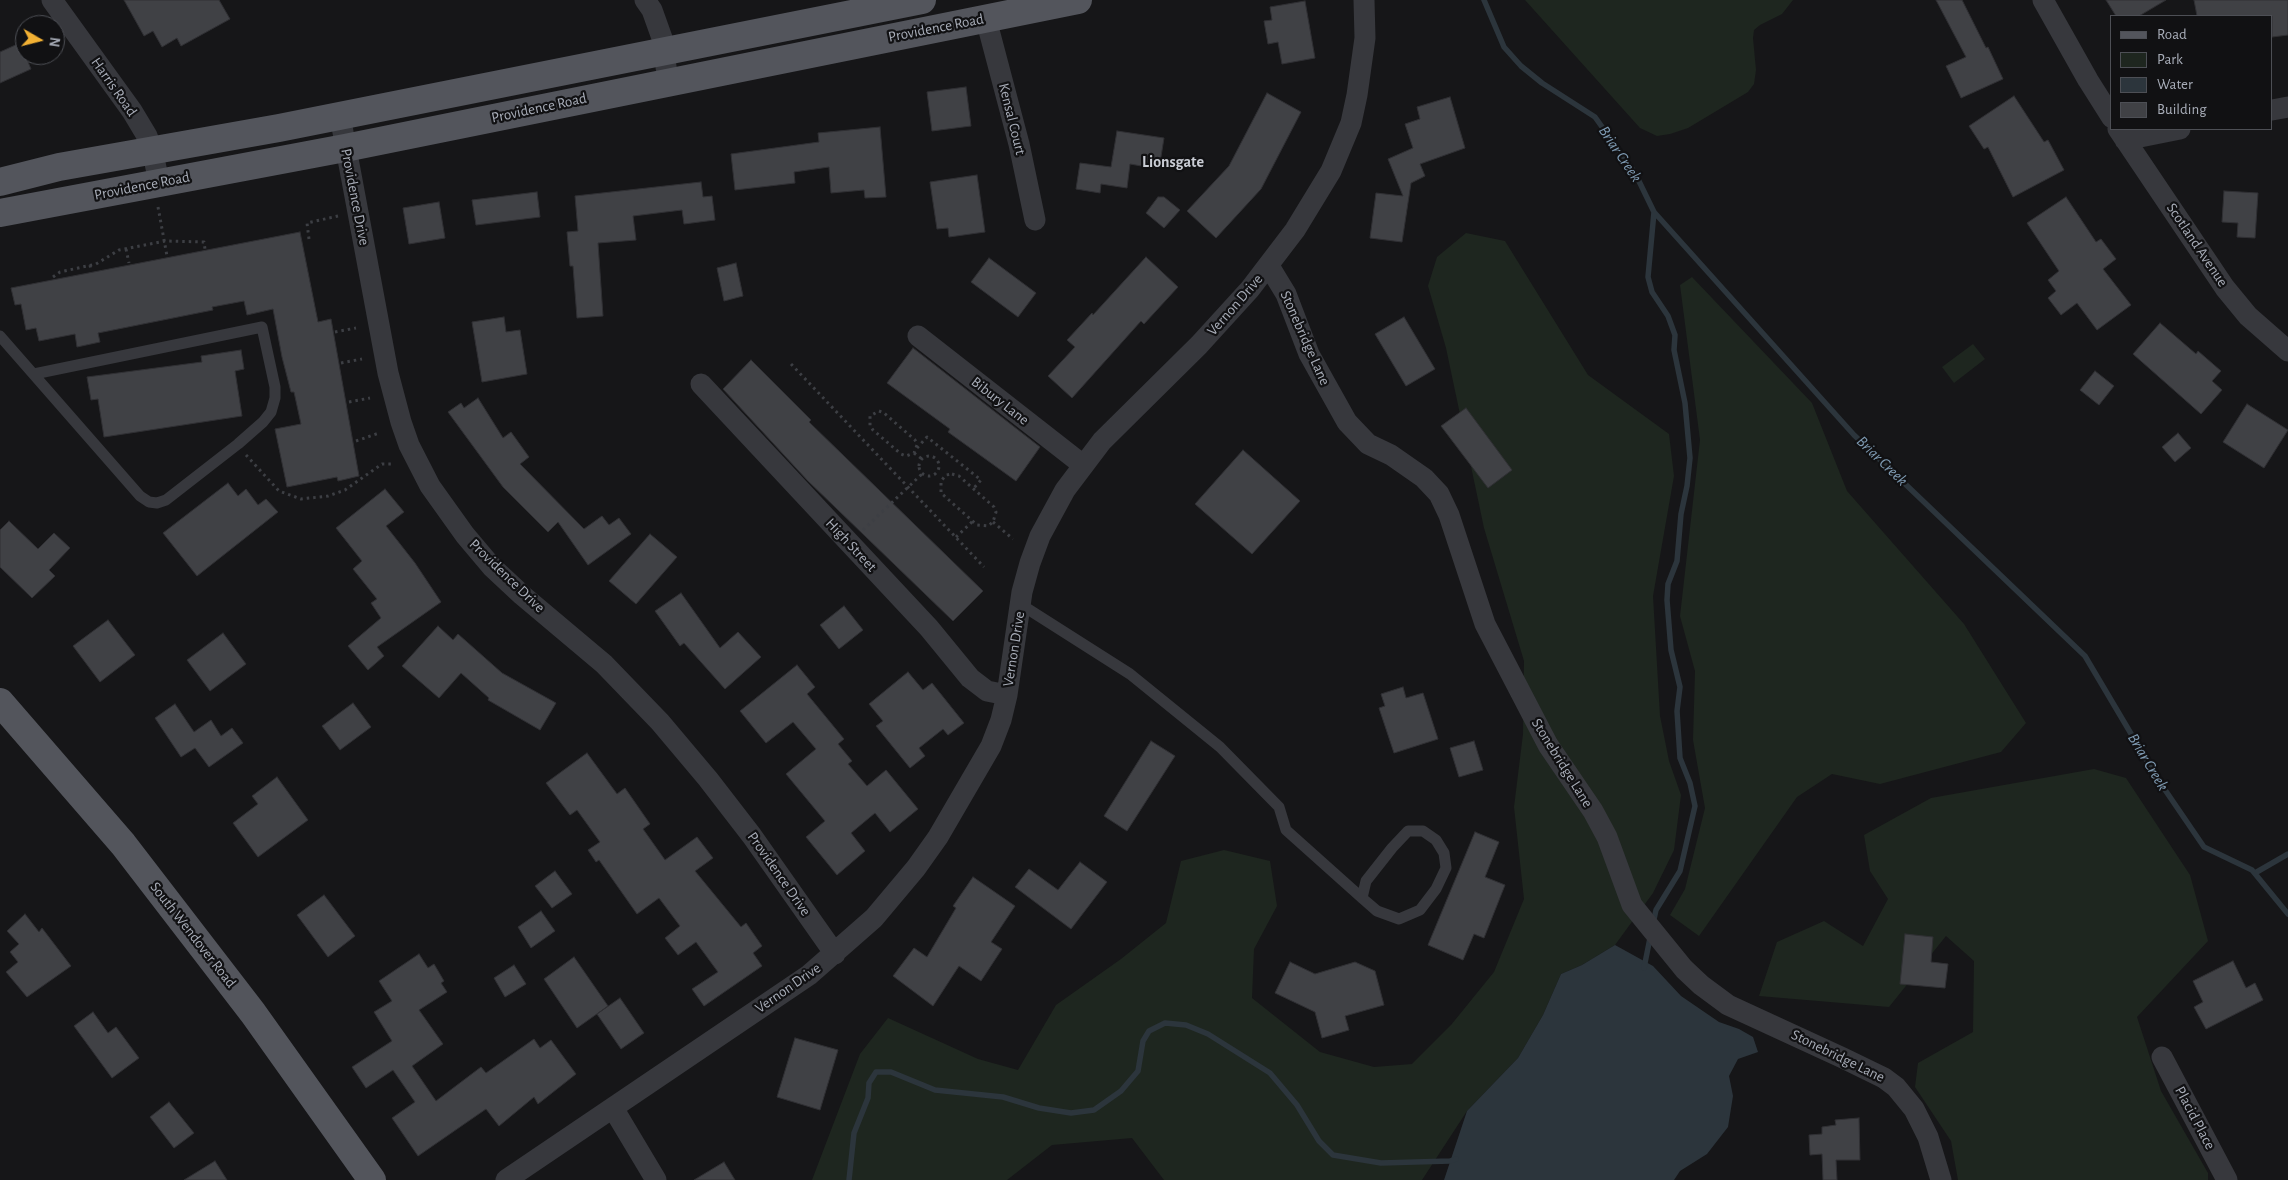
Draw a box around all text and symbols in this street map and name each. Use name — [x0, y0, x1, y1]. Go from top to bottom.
street label: Providence Road — [887, 10, 985, 46]
north arrow — [15, 15, 65, 65]
legend — [2110, 15, 2273, 130]
text: Road — [2157, 27, 2187, 42]
text: N — [46, 36, 61, 48]
text: Park — [2157, 52, 2183, 67]
street label: Harris Road — [87, 54, 141, 120]
text: Water — [2157, 77, 2193, 92]
street label: Kensal Court — [994, 81, 1030, 157]
street label: Providence Road — [490, 89, 588, 127]
text: Building — [2157, 102, 2207, 117]
water label: Briar Creek — [1594, 122, 1646, 186]
street label: Providence Drive — [337, 147, 373, 247]
district label: Lionsgate — [1142, 152, 1204, 172]
street label: Providence Road — [93, 168, 191, 204]
street label: Scotland Avenue — [2162, 200, 2232, 290]
street label: Vernon Drive — [1203, 270, 1267, 340]
street label: Stonebridge Lane — [1276, 288, 1334, 388]
street label: Bibury Lane — [967, 373, 1033, 429]
water label: Briar Creek — [1852, 432, 1912, 490]
street label: High Street — [822, 514, 880, 576]
street label: Providence Drive — [465, 535, 549, 617]
street label: Vernon Drive — [999, 610, 1029, 688]
street label: Stonebridge Lane — [1527, 715, 1597, 811]
water label: Briar Creek — [2123, 730, 2173, 794]
street label: Providence Drive — [743, 829, 815, 919]
street label: South Wendover Road — [146, 878, 240, 992]
street label: Vernon Drive — [752, 959, 824, 1017]
street label: Stonebridge Lane — [1788, 1026, 1888, 1086]
street label: Placid Place — [2171, 1083, 2219, 1153]

